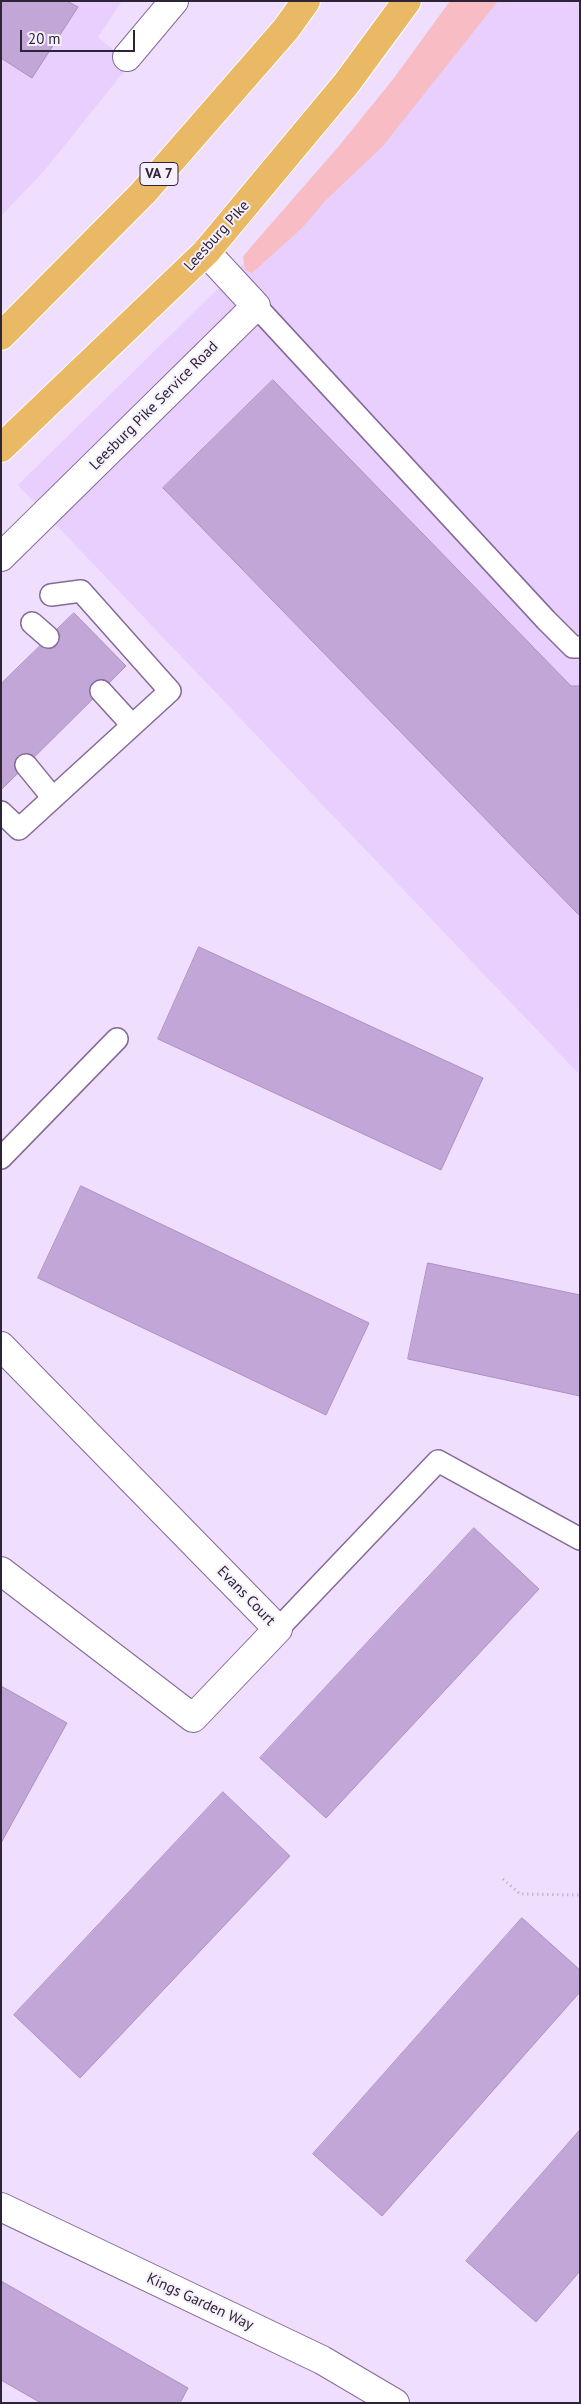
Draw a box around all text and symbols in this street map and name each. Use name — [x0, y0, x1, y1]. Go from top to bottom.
scale bar — [22, 20, 138, 52]
text: 20 m — [28, 29, 61, 48]
road number: VA 7 — [140, 162, 178, 185]
street label: Leesburg Pike — [181, 197, 253, 275]
street label: Leesburg Pike Service Road — [86, 338, 222, 474]
street label: Evans Court — [213, 1562, 279, 1630]
street label: Kings Garden Way — [144, 2269, 256, 2335]

